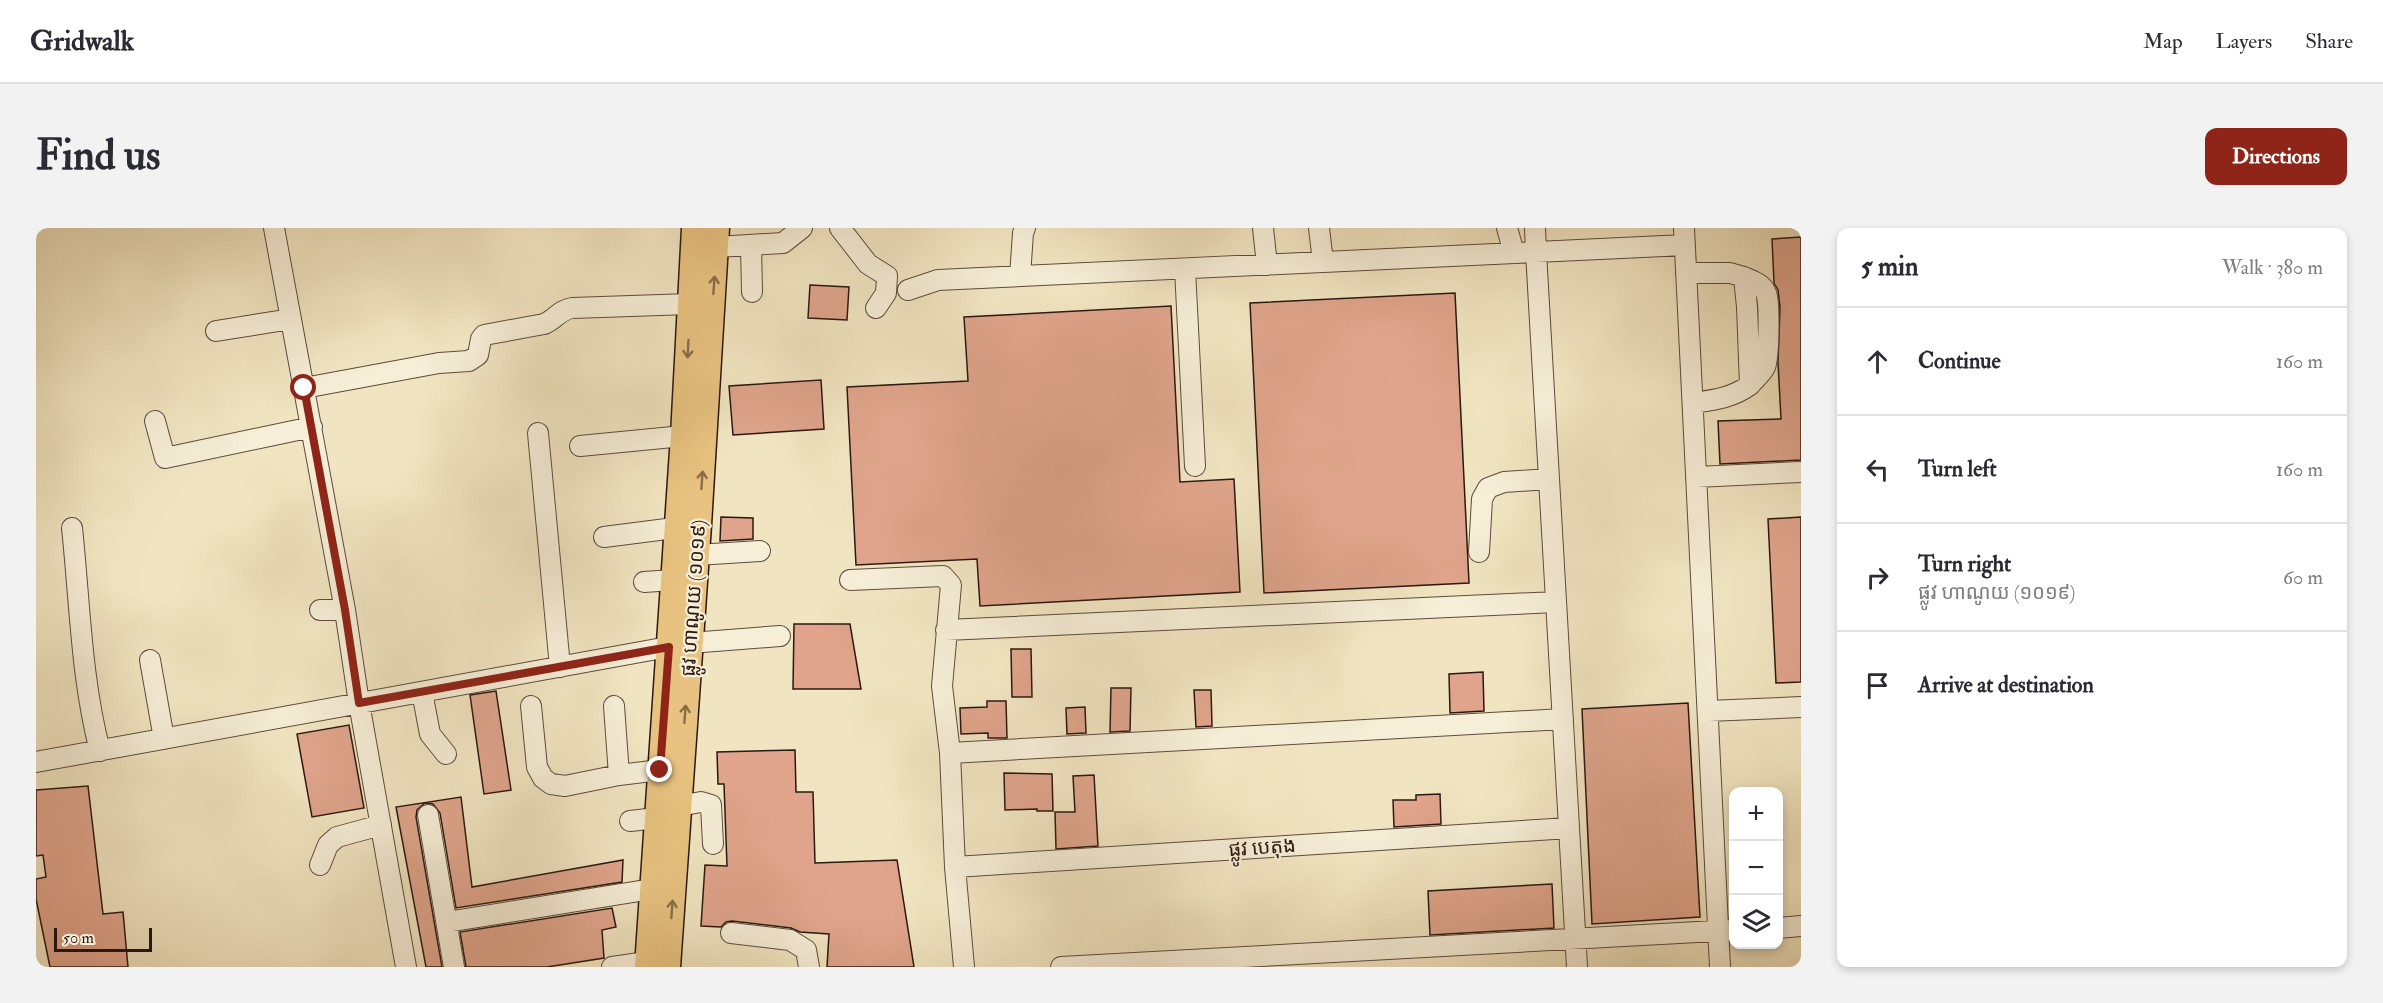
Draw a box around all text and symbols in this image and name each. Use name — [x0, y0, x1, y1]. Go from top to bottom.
text: Gridwalk — [30, 24, 134, 59]
text: Map — [2143, 28, 2183, 55]
text: Layers — [2216, 28, 2272, 55]
text: Share — [2305, 28, 2353, 55]
button: Directions — [2205, 128, 2347, 185]
text: Find us — [36, 130, 160, 182]
text: 5 min — [1861, 251, 1918, 283]
text: Walk · 380 m — [2222, 255, 2323, 280]
one-way arrow — [708, 276, 719, 296]
one-way arrow — [682, 339, 693, 359]
icon: ahead — [1861, 345, 1894, 378]
text: Continue — [1918, 347, 2001, 375]
text: 160 m — [2276, 349, 2323, 374]
route start — [290, 374, 316, 400]
icon: left — [1861, 453, 1894, 486]
text: Turn left — [1918, 455, 1997, 483]
text: 160 m — [2276, 457, 2323, 482]
one-way arrow — [696, 470, 707, 490]
street label: ផ្លូវ ហាណូយ (១០១៩) — [676, 519, 717, 678]
text: Turn right — [1918, 550, 2011, 578]
icon: right — [1861, 561, 1894, 594]
text: 60 m — [2283, 565, 2323, 590]
text: ផ្លូវ ហាណូយ (១០១៩) — [1918, 580, 2076, 605]
icon: arrive — [1861, 669, 1894, 702]
text: Arrive at destination — [1918, 671, 2094, 699]
one-way arrow — [680, 705, 691, 725]
route end — [646, 756, 672, 782]
map controls — [1729, 787, 1783, 949]
button: + — [1729, 787, 1783, 841]
street label: ផ្លូវ បេតុង — [1228, 833, 1297, 868]
button: − — [1729, 841, 1783, 895]
button: layers — [1729, 895, 1783, 949]
one-way arrow — [667, 899, 678, 919]
scale bar — [54, 925, 152, 952]
text: 50 m — [63, 928, 94, 948]

